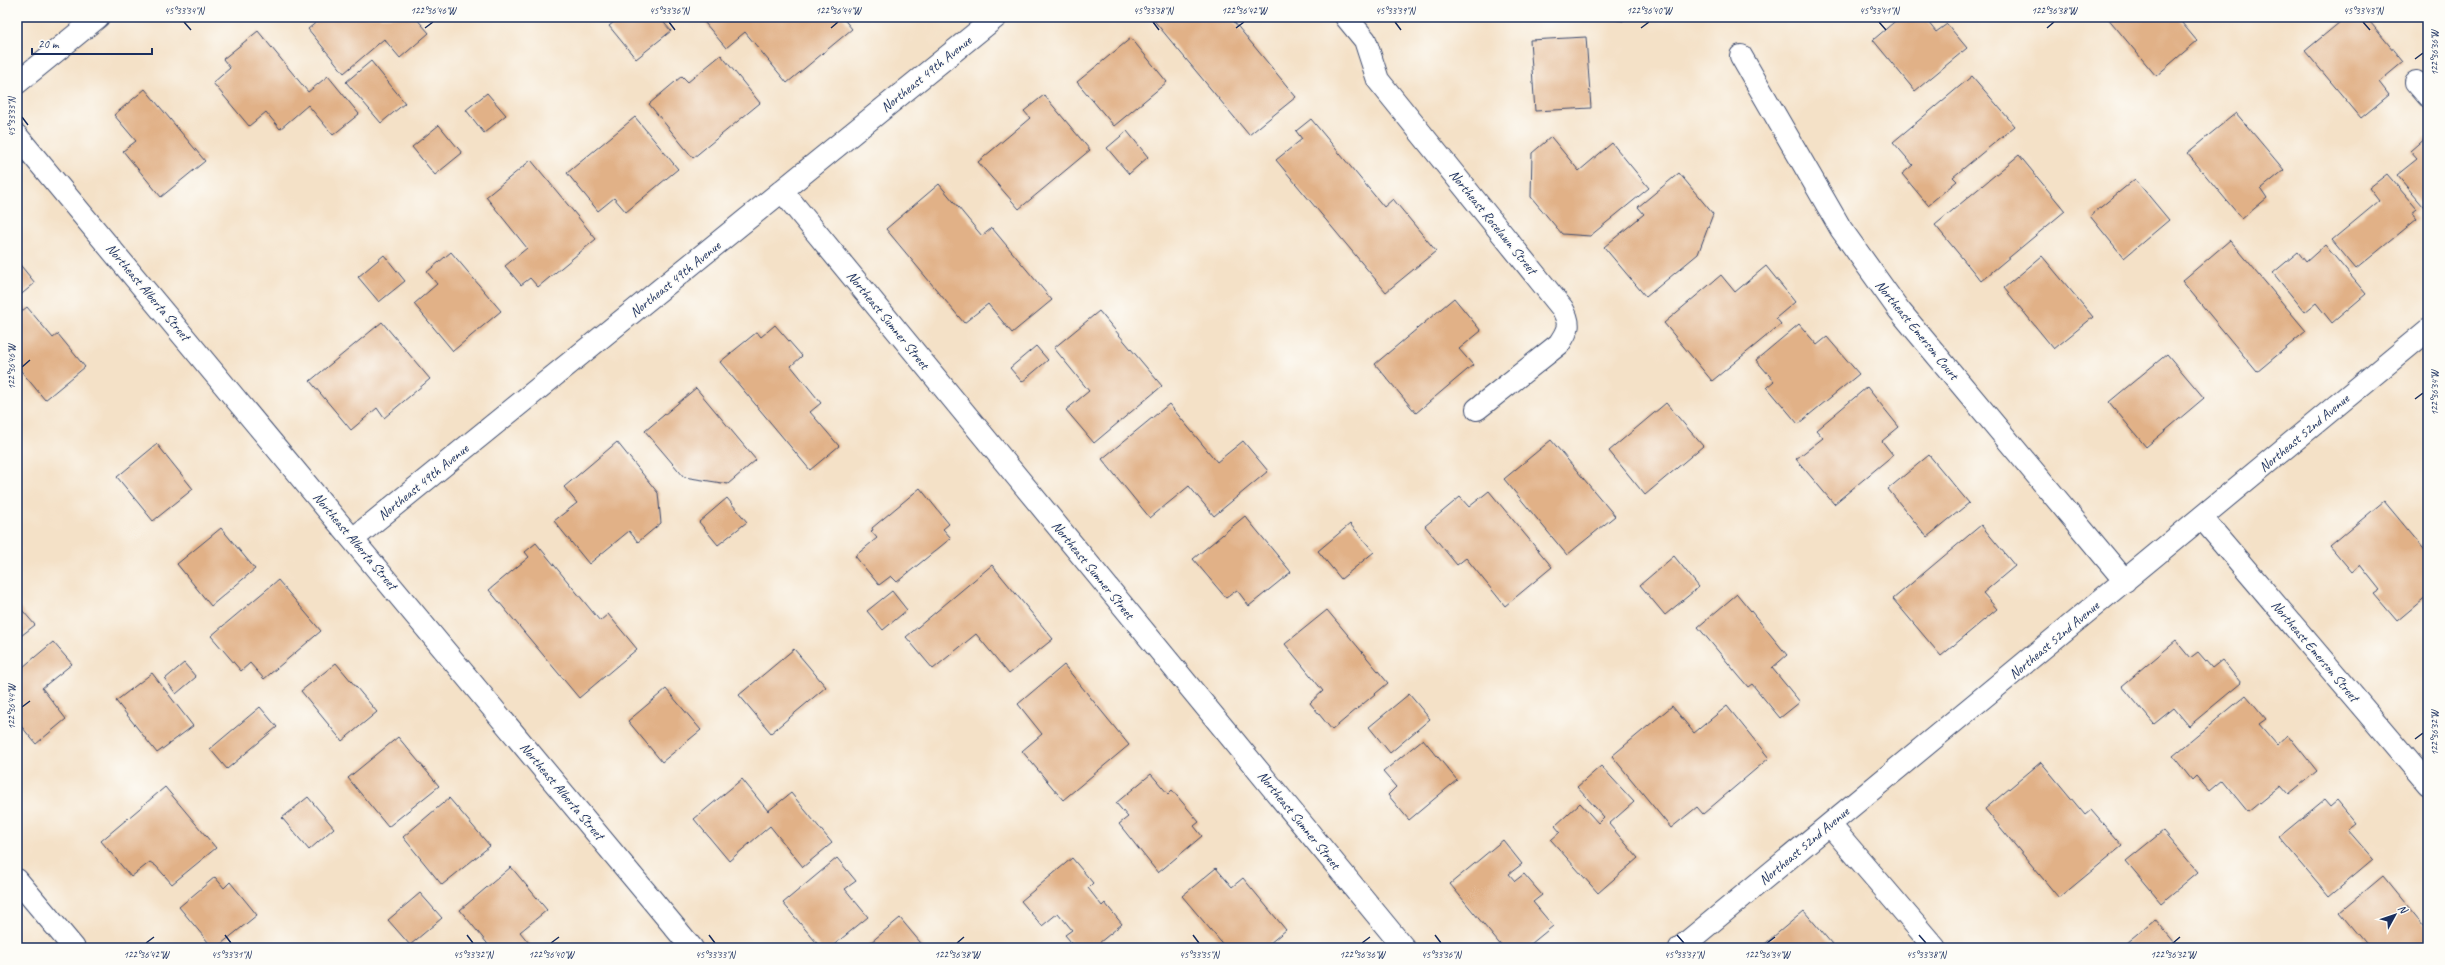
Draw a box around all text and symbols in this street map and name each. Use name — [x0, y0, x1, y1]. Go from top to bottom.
text: 45°33'34"N — [164, 4, 206, 17]
text: 122°36'46"W — [410, 4, 457, 17]
text: 45°33'36"N — [649, 4, 691, 17]
text: 122°36'44"W — [815, 4, 862, 17]
text: 45°33'38"N — [1133, 4, 1175, 17]
text: 122°36'42"W — [1221, 4, 1268, 17]
text: 45°33'39"N — [1375, 4, 1417, 17]
text: 122°36'40"W — [1626, 4, 1673, 17]
text: 45°33'41"N — [1859, 4, 1901, 17]
text: 122°36'38"W — [2031, 4, 2078, 17]
text: 45°33'43"N — [2343, 4, 2385, 17]
text: 122°36'36"W — [2428, 29, 2441, 76]
scale bar — [32, 30, 152, 56]
street label: Northeast 49th Avenue — [877, 31, 976, 116]
text: 20 m — [38, 36, 60, 52]
text: 45°33'33"N — [5, 95, 18, 137]
street label: Northeast Roselawn Street — [1446, 166, 1542, 280]
street label: Northeast 49th Avenue — [626, 236, 725, 321]
street label: Northeast Alberta Street — [102, 240, 195, 346]
street label: Northeast Sumner Street — [843, 267, 934, 374]
street label: Northeast Emerson Court — [1872, 277, 1963, 384]
text: 122°36'46"W — [5, 343, 18, 390]
text: 122°36'34"W — [2428, 369, 2441, 416]
street label: Northeast 52nd Avenue — [2255, 389, 2354, 476]
street label: Northeast 49th Avenue — [374, 439, 473, 524]
street label: Northeast Alberta Street — [309, 489, 402, 595]
street label: Northeast Sumner Street — [1048, 517, 1139, 624]
street label: Northeast 52nd Avenue — [2005, 596, 2104, 683]
street label: Northeast Emerson Street — [2268, 597, 2364, 707]
text: 122°36'44"W — [5, 683, 18, 730]
text: 122°36'32"W — [2428, 709, 2441, 756]
street label: Northeast Alberta Street — [516, 739, 609, 845]
street label: Northeast Sumner Street — [1254, 767, 1345, 874]
street label: Northeast 52nd Avenue — [1755, 802, 1854, 889]
north arrow — [2375, 895, 2415, 935]
text: N — [2395, 901, 2412, 917]
text: 122°36'42"W — [123, 948, 170, 961]
text: 45°33'31"N — [211, 948, 253, 961]
text: 45°33'32"N — [453, 948, 495, 961]
text: 122°36'40"W — [528, 948, 575, 961]
text: 45°33'33"N — [695, 948, 737, 961]
text: 122°36'38"W — [934, 948, 981, 961]
text: 45°33'35"N — [1179, 948, 1221, 961]
text: 122°36'36"W — [1339, 948, 1386, 961]
text: 45°33'36"N — [1421, 948, 1463, 961]
text: 45°33'37"N — [1664, 948, 1706, 961]
text: 122°36'34"W — [1744, 948, 1791, 961]
text: 45°33'38"N — [1906, 948, 1948, 961]
text: 122°36'32"W — [2150, 948, 2197, 961]

